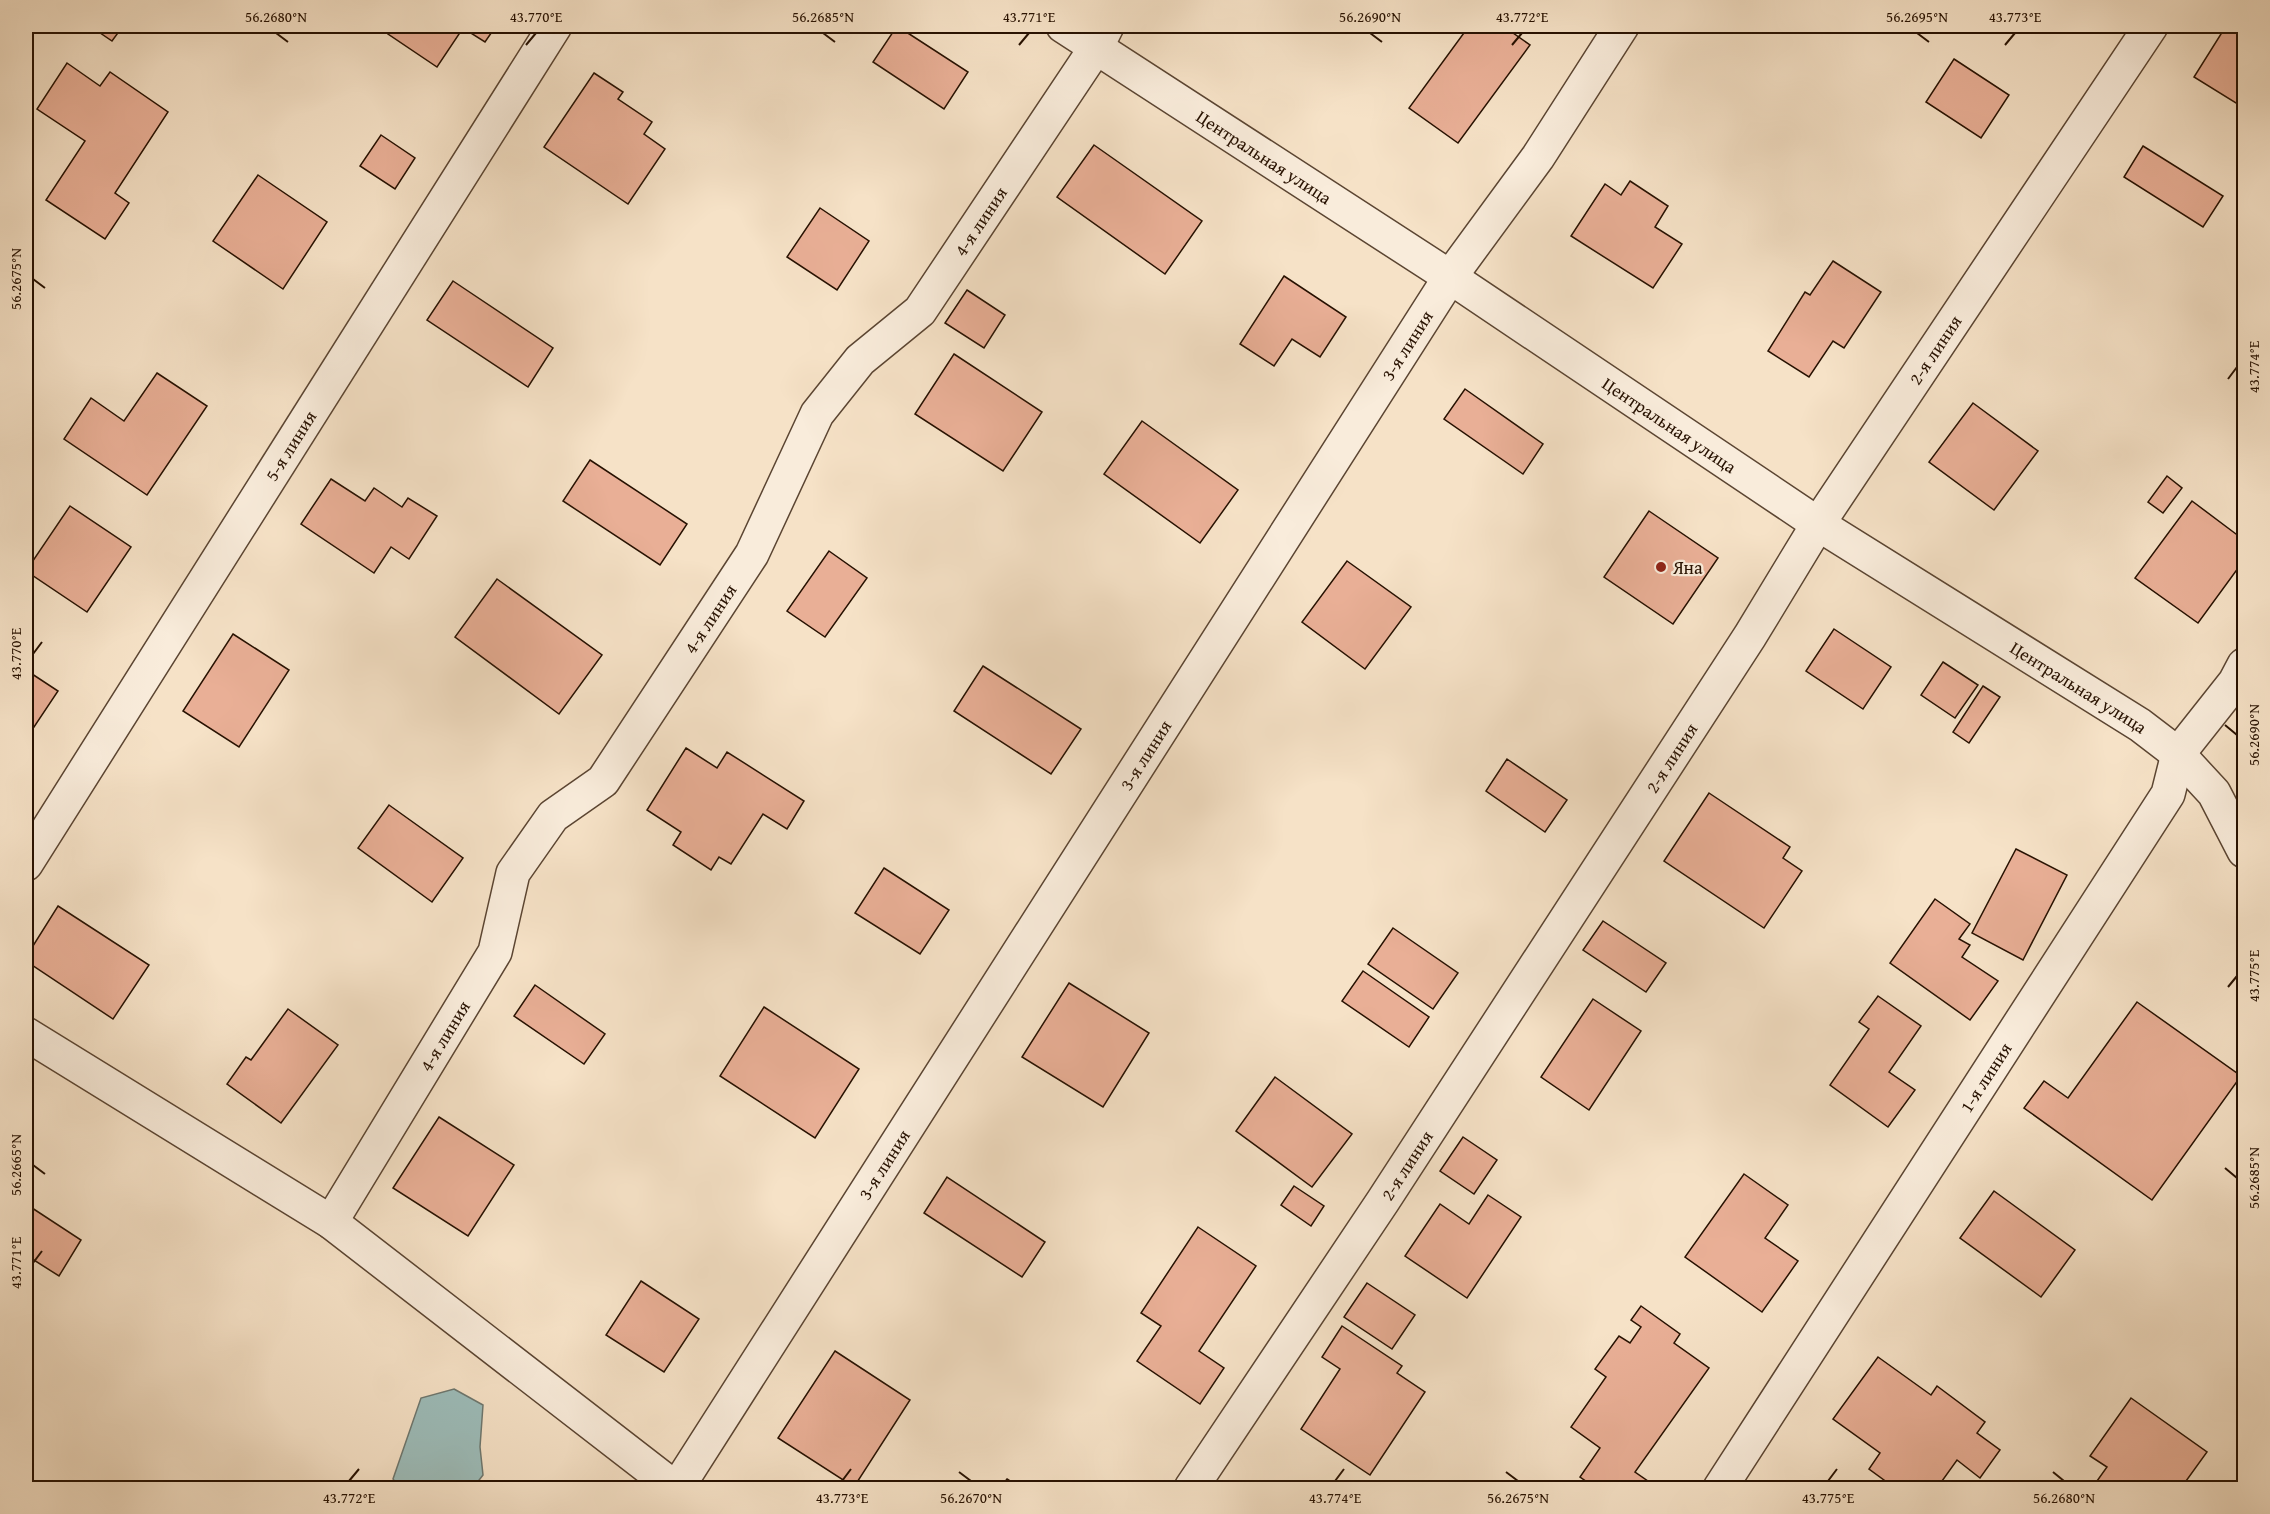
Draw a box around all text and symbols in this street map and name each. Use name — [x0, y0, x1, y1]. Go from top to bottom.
text: 56.2680°N — [245, 6, 307, 27]
text: 43.770°E — [510, 6, 563, 27]
text: 56.2685°N — [792, 6, 854, 27]
text: 43.771°E — [1003, 6, 1056, 27]
text: 56.2690°N — [1339, 6, 1401, 27]
text: 43.772°E — [1496, 6, 1549, 27]
text: 56.2695°N — [1886, 6, 1948, 27]
text: 43.773°E — [1989, 6, 2042, 27]
street label: Центральная улица — [1191, 103, 1338, 211]
street label: 4-я линия — [947, 181, 1013, 261]
text: 56.2675°N — [5, 248, 26, 310]
street label: 3-я линия — [1374, 305, 1439, 386]
street label: 2-я линия — [1902, 309, 1968, 390]
text: 43.774°E — [2243, 340, 2264, 393]
street label: Центральная улица — [1597, 370, 1743, 480]
street label: 5-я линия — [258, 405, 323, 486]
place label: Яна — [1672, 554, 1703, 581]
marker: Яна — [1654, 560, 1668, 574]
street label: 4-я линия — [677, 578, 743, 659]
text: 43.770°E — [5, 627, 26, 680]
street label: Центральная улица — [2005, 634, 2154, 740]
text: 56.2690°N — [2243, 704, 2264, 766]
street label: 3-я линия — [1113, 714, 1178, 795]
street label: 2-я линия — [1638, 717, 1704, 798]
text: 43.775°E — [2243, 949, 2264, 1002]
street label: 4-я линия — [412, 995, 476, 1076]
street label: 1-я линия — [1952, 1037, 2018, 1118]
street label: 3-я линия — [851, 1124, 916, 1205]
street label: 2-я линия — [1373, 1125, 1439, 1206]
text: 56.2665°N — [5, 1134, 26, 1196]
text: 56.2685°N — [2243, 1147, 2264, 1209]
text: 43.771°E — [5, 1236, 26, 1289]
text: 43.772°E — [323, 1487, 376, 1508]
text: 43.773°E — [816, 1487, 869, 1508]
text: 56.2670°N — [940, 1487, 1002, 1508]
text: 43.774°E — [1309, 1487, 1362, 1508]
text: 56.2675°N — [1487, 1487, 1549, 1508]
text: 43.775°E — [1802, 1487, 1855, 1508]
text: 56.2680°N — [2033, 1487, 2095, 1508]

